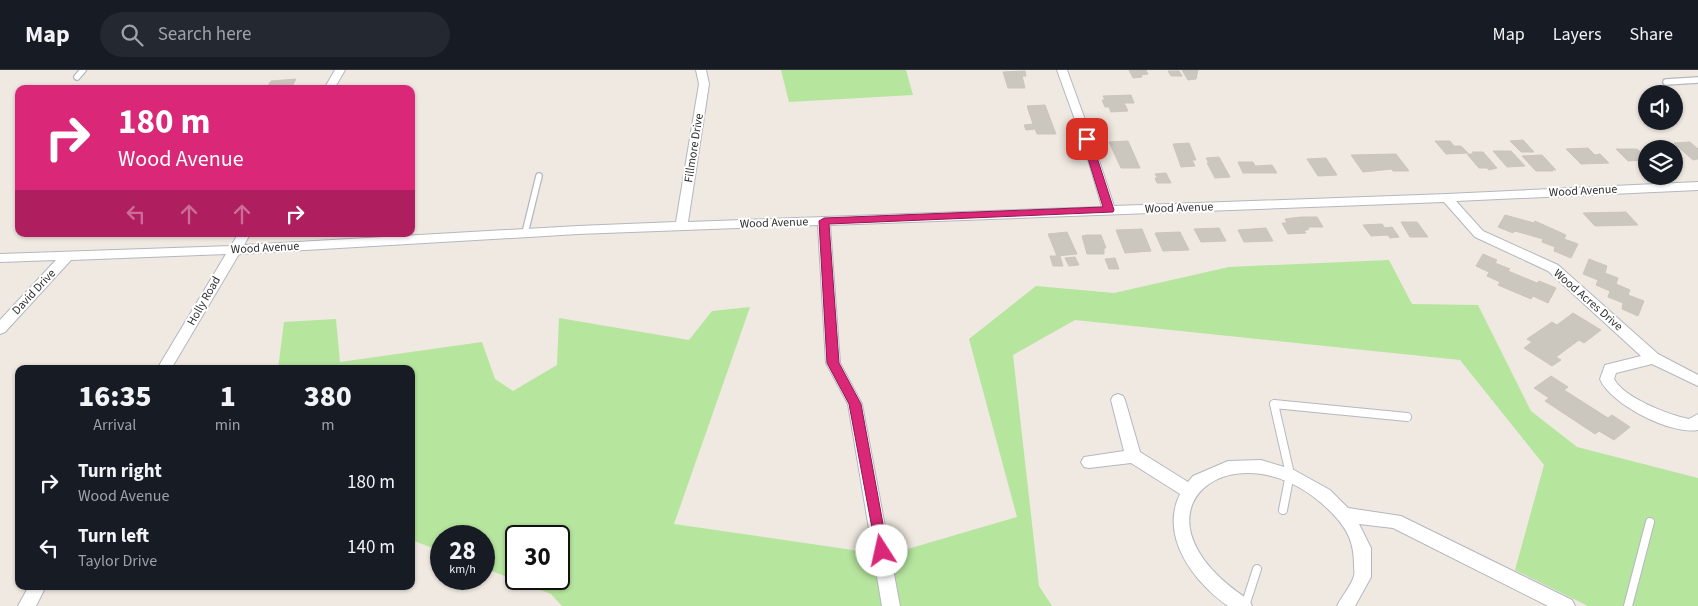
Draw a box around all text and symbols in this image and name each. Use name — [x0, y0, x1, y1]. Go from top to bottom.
search box — [100, 12, 450, 57]
text: Map — [25, 17, 70, 52]
icon: search — [118, 21, 146, 49]
text: Search here — [158, 21, 251, 48]
text: Map — [1493, 22, 1525, 47]
text: Layers — [1553, 22, 1602, 47]
text: Share — [1630, 22, 1673, 47]
map controls — [1638, 85, 1683, 185]
button: sound — [1638, 85, 1683, 130]
text: 180 m — [118, 97, 210, 147]
icon: right — [35, 105, 100, 170]
street label: Fillmore Drive — [680, 112, 708, 184]
pin — [1066, 118, 1108, 160]
icon: arrive — [1073, 125, 1101, 153]
button: layers — [1638, 140, 1683, 185]
text: Wood Avenue — [118, 143, 244, 175]
street label: Wood Avenue — [1548, 181, 1618, 201]
street label: Wood Avenue — [1144, 198, 1214, 218]
icon: left — [122, 200, 150, 228]
icon: ahead — [175, 200, 203, 228]
icon: ahead — [228, 200, 256, 228]
icon: right — [281, 200, 309, 228]
street label: Wood Avenue — [739, 213, 809, 233]
street label: Wood Avenue — [230, 238, 300, 258]
street label: David Drive — [8, 265, 60, 319]
street label: Wood Acres Drive — [1550, 265, 1626, 335]
street label: Holly Road — [183, 273, 225, 329]
text: 16:35 — [78, 375, 152, 418]
text: 1 — [220, 375, 236, 418]
text: 380 — [304, 375, 352, 418]
text: Arrival — [93, 414, 136, 436]
text: min — [215, 414, 241, 436]
text: m — [321, 414, 334, 436]
text: Turn right — [78, 458, 162, 485]
icon: right — [35, 469, 63, 497]
text: 180 m — [347, 469, 395, 496]
text: Wood Avenue — [78, 485, 169, 507]
text: Turn left — [78, 523, 149, 550]
position arrow — [855, 524, 907, 576]
speed limit sign: 30 — [505, 525, 570, 590]
text: 28 — [449, 533, 476, 569]
icon: left — [35, 534, 63, 562]
text: 140 m — [347, 534, 395, 561]
text: Taylor Drive — [78, 550, 157, 572]
text: km/h — [449, 561, 476, 578]

